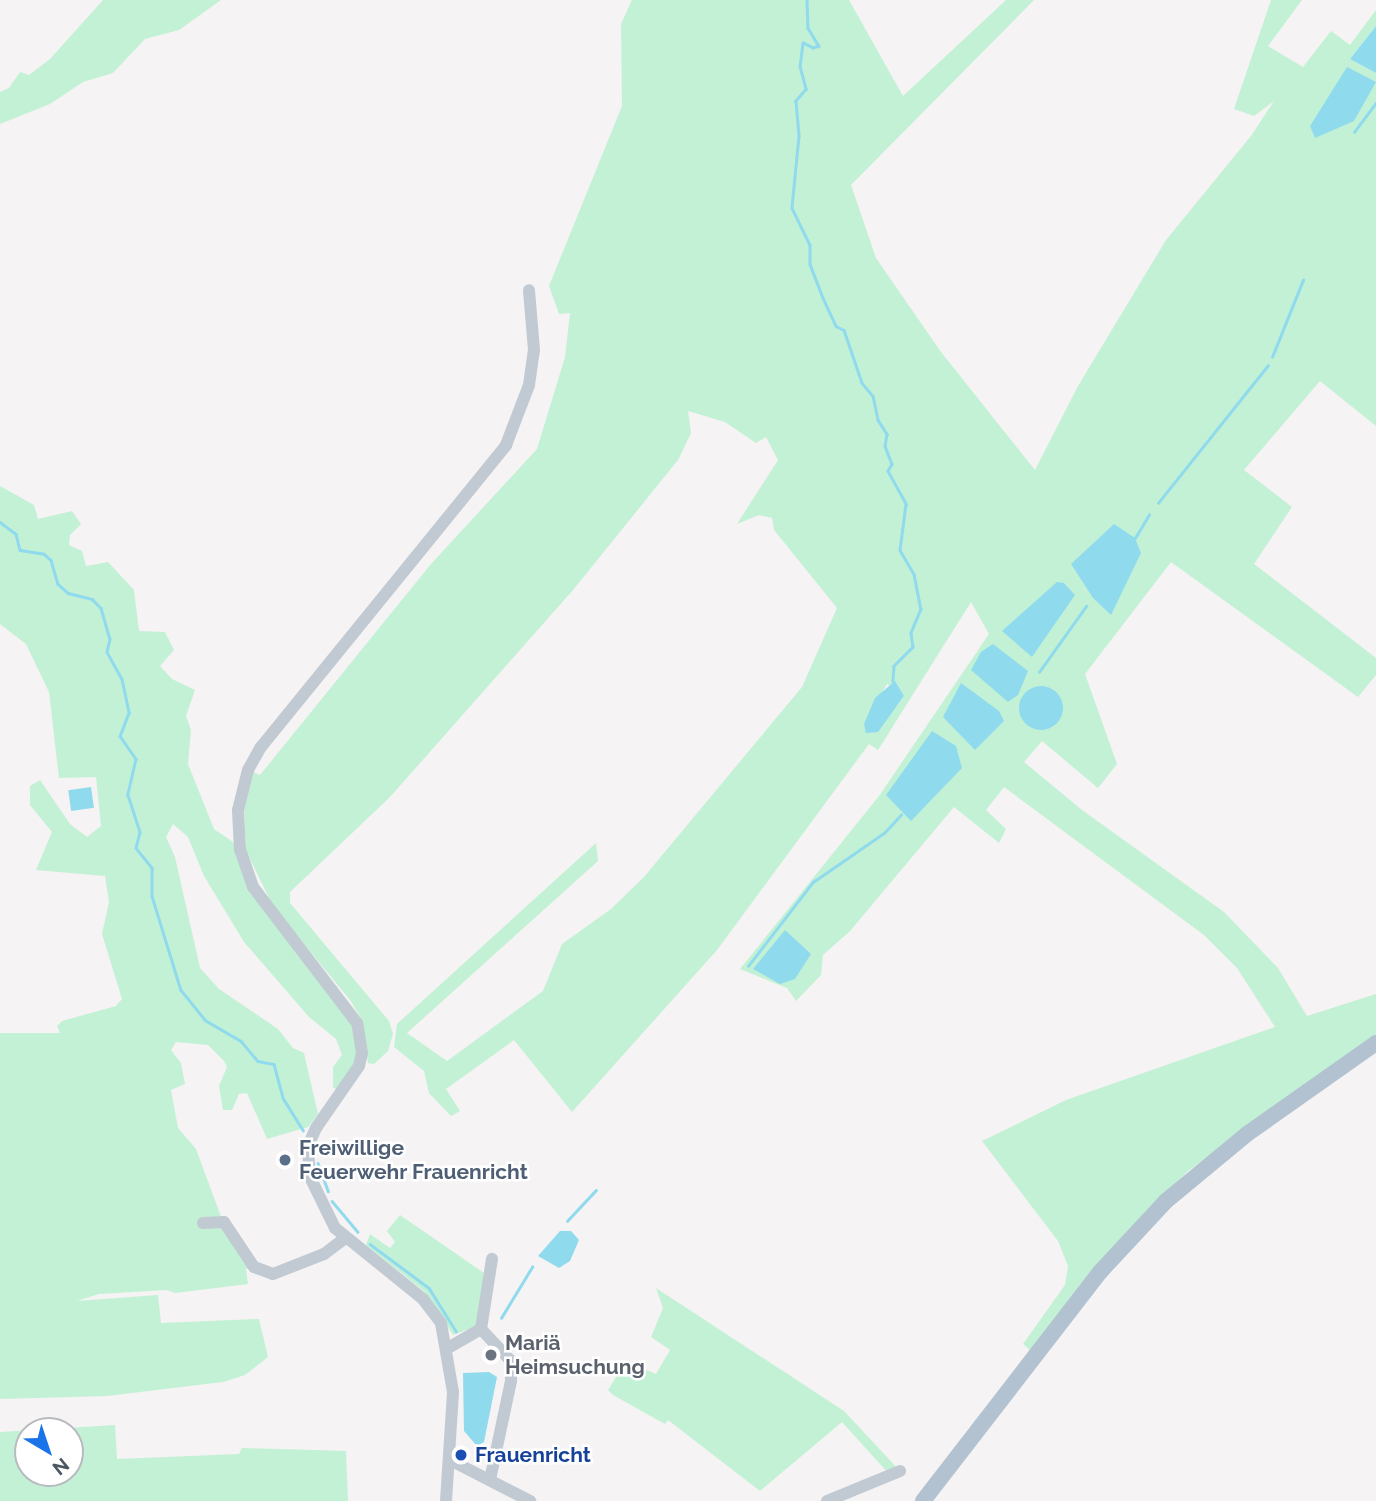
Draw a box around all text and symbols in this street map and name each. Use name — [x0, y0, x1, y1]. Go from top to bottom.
place label: Freiwillige Feuerwehr Frauenricht — [299, 1135, 528, 1185]
marker: Freiwillige Feuerwehr Frauenricht — [277, 1152, 293, 1168]
place label: Mariä Heimsuchung — [505, 1330, 645, 1380]
marker: Mariä Heimsuchung — [483, 1347, 499, 1363]
north arrow — [14, 1417, 84, 1487]
place label: Frauenricht — [475, 1442, 591, 1468]
marker: Frauenricht — [453, 1447, 469, 1463]
text: N — [48, 1454, 74, 1480]

